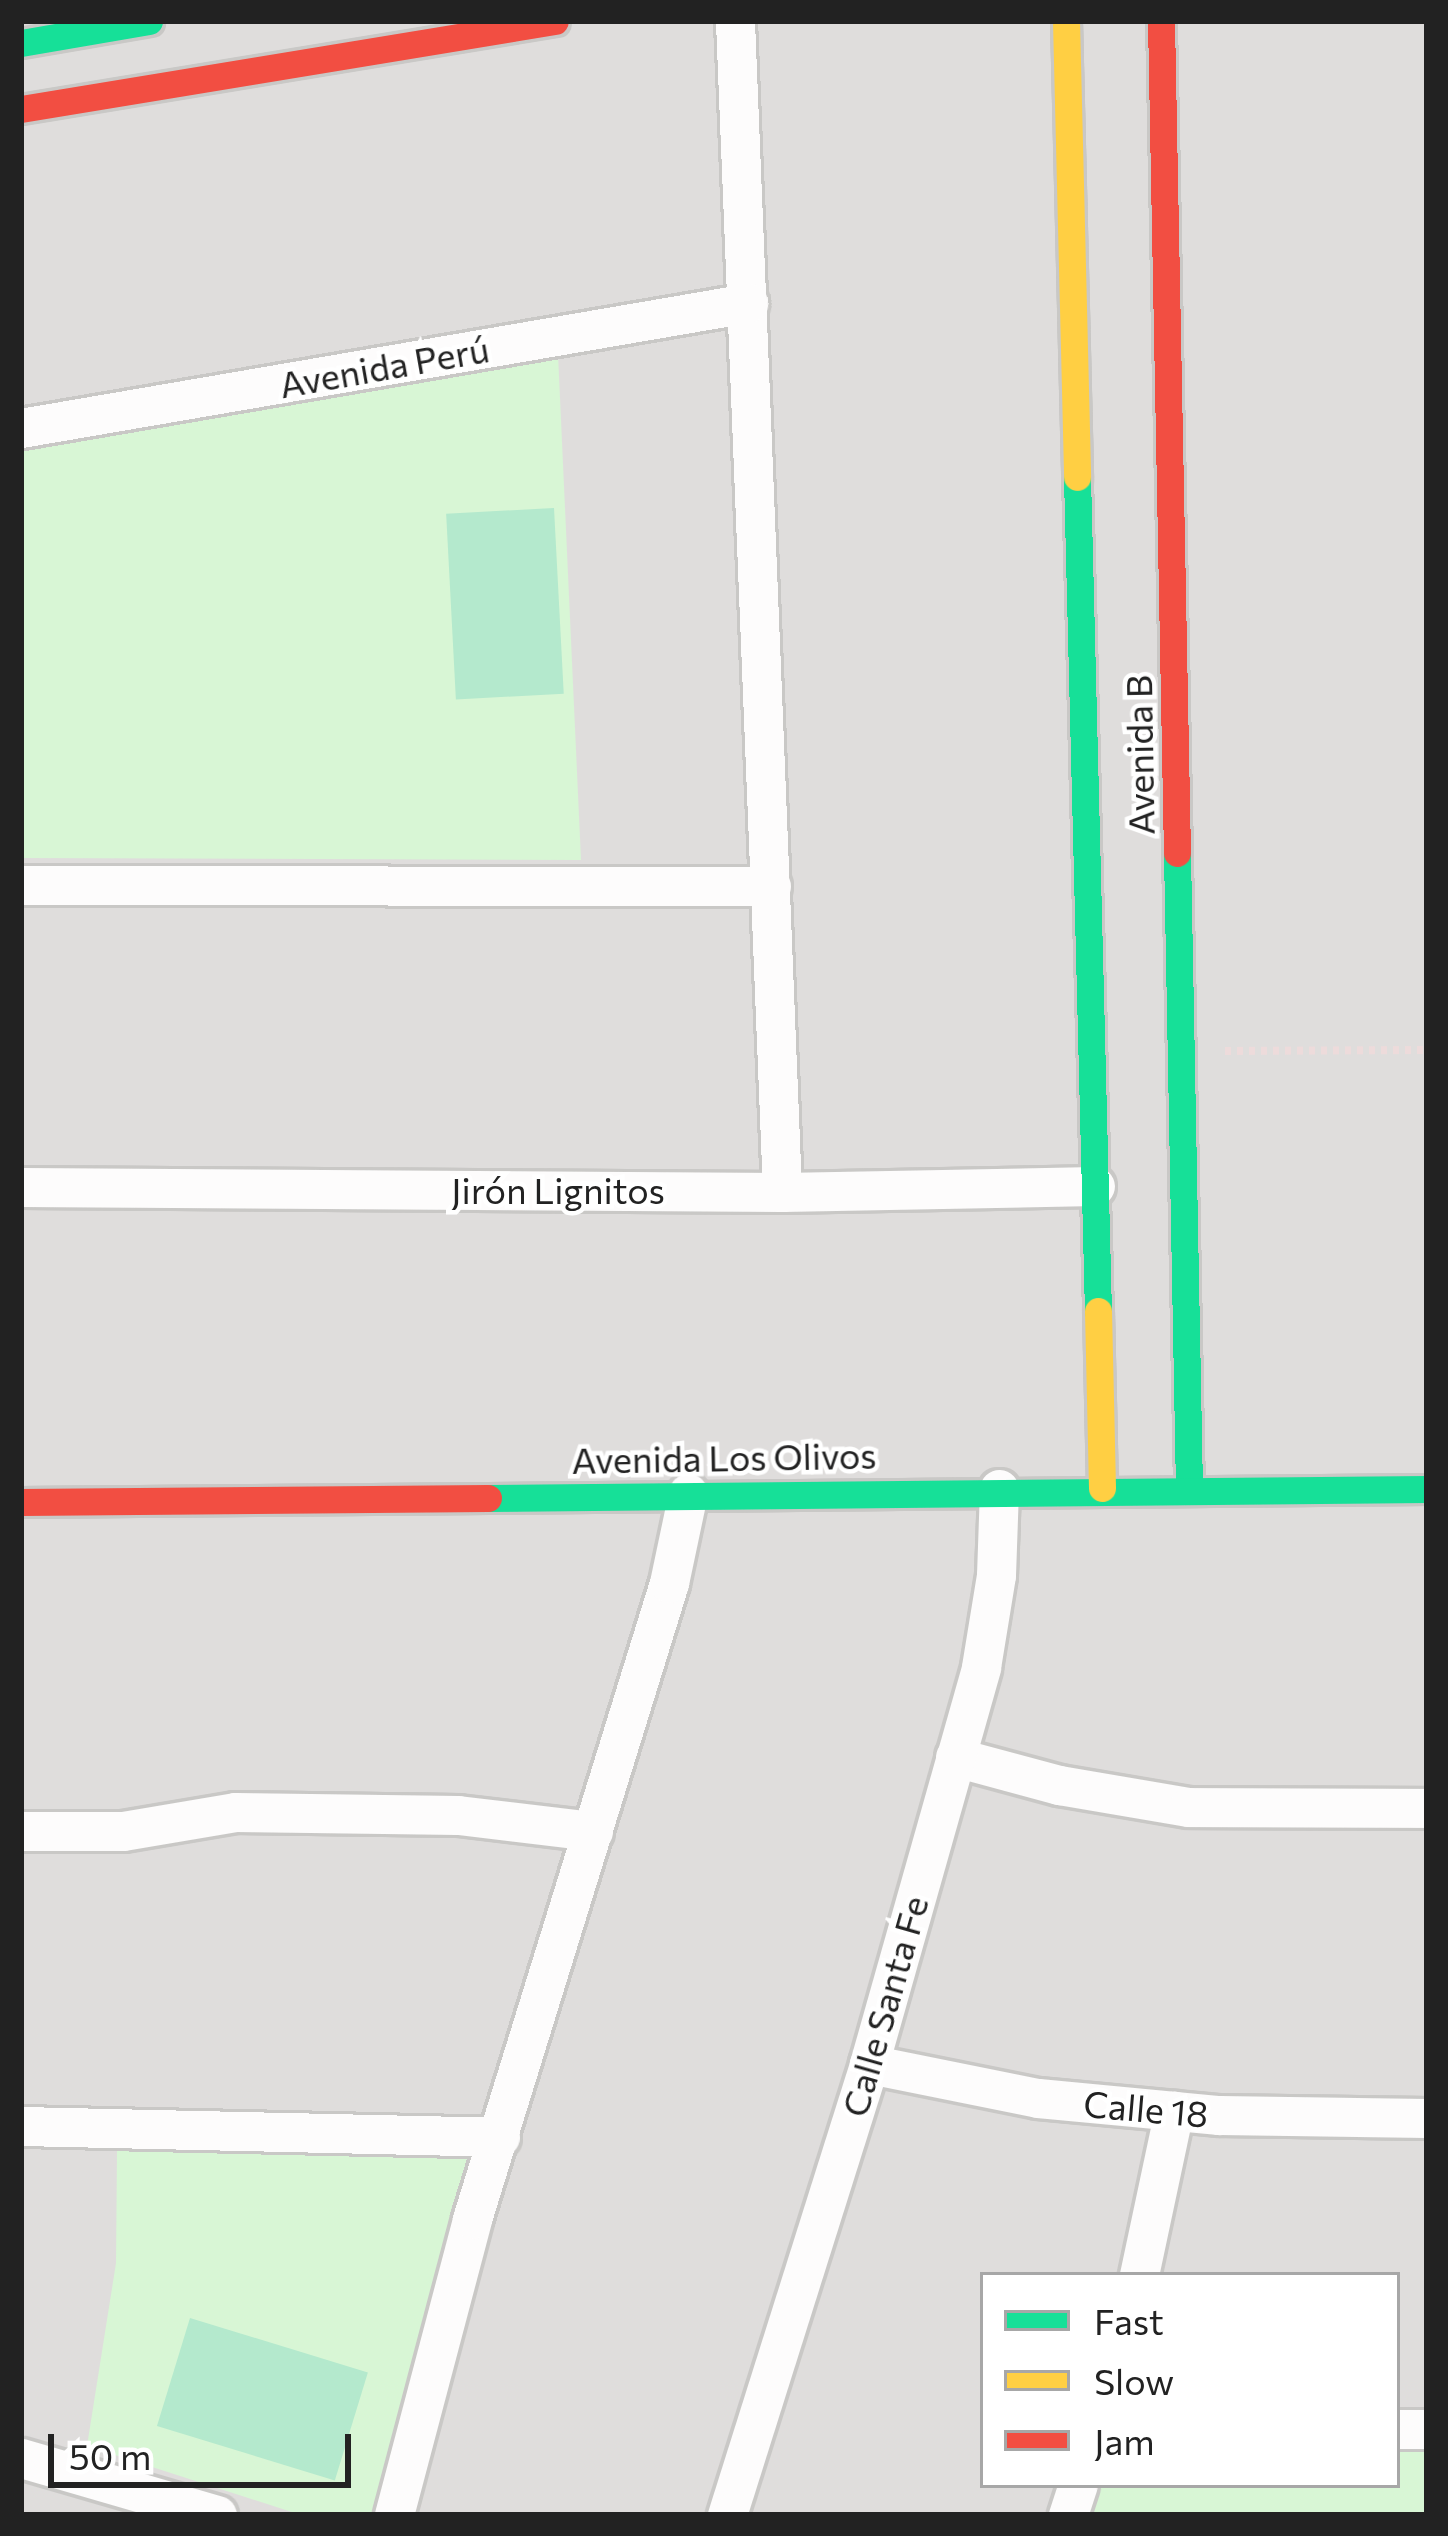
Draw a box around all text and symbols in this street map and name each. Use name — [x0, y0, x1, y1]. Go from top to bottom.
street label: Avenida Perú — [276, 326, 492, 406]
street label: Avenida B — [1116, 675, 1162, 835]
street label: Jirón Lignitos — [451, 1168, 665, 1212]
street label: Avenida Los Olivos — [571, 1433, 877, 1481]
street label: Calle Santa Fe — [832, 1891, 936, 2121]
street label: Calle 18 — [1082, 2081, 1210, 2135]
legend — [980, 2272, 1400, 2488]
text: Fast — [1094, 2298, 1164, 2342]
text: Slow — [1094, 2358, 1174, 2402]
scale bar — [54, 2410, 357, 2484]
text: Jam — [1094, 2418, 1155, 2462]
text: 50 m — [69, 2433, 151, 2477]

